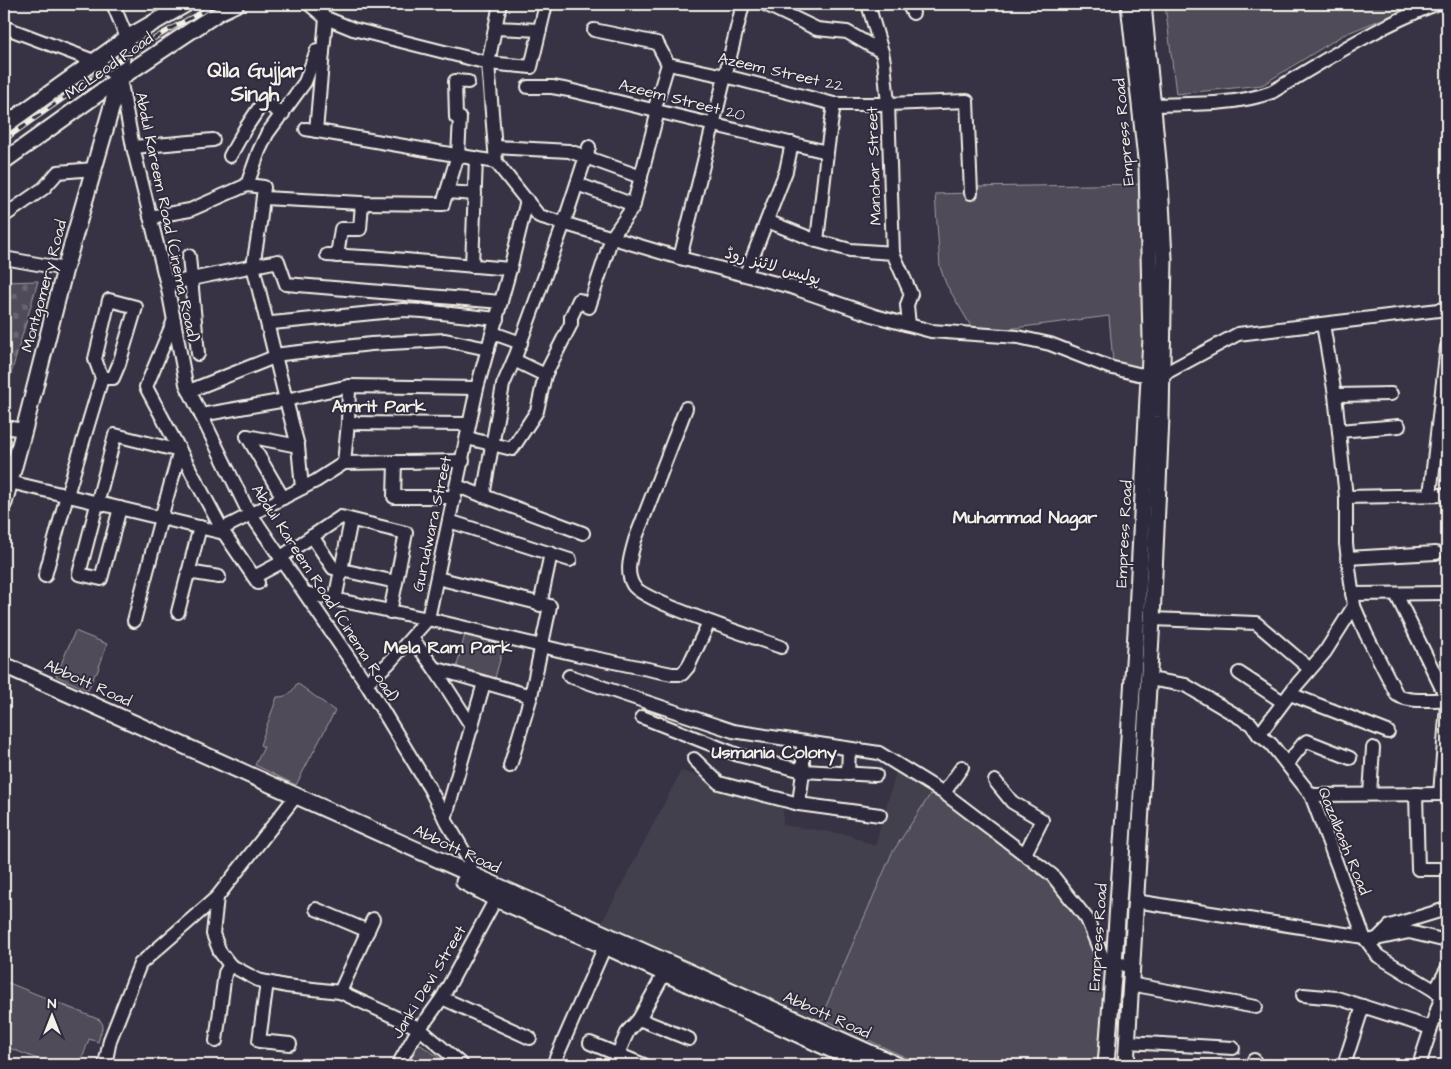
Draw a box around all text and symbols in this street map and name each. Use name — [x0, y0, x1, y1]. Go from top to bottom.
street label: McLeod Road — [60, 27, 158, 105]
street label: Azeem Street 22 — [716, 47, 846, 97]
district label: Qila Gujjar Singh — [207, 56, 303, 111]
street label: Azeem Street 20 — [617, 74, 747, 126]
street label: Empress Road — [1108, 77, 1140, 187]
street label: Abdul Kareem Road (Cinema Road) — [130, 90, 204, 344]
street label: Manohar Street — [861, 106, 887, 226]
street label: Montgomery Road — [16, 218, 73, 355]
street label: پولیس لائنز روڈ — [722, 242, 824, 290]
district label: Amrit Park — [332, 394, 427, 419]
street label: Gurudwara Street — [407, 454, 457, 594]
street label: Abdul Kareem Road (Cinema Road) — [246, 480, 404, 706]
street label: Empress Road — [1110, 480, 1138, 588]
district label: Muhammad Nagar — [953, 505, 1097, 531]
district label: Mela Ram Park — [384, 635, 513, 660]
street label: Abbott Road — [41, 654, 135, 712]
district label: Usmania Colony — [711, 740, 837, 766]
street label: Qazalbash Road — [1312, 784, 1376, 898]
street label: Abbott Road — [410, 819, 504, 879]
street label: Empress Road — [1083, 883, 1113, 991]
street label: Janki Devi Street — [386, 921, 472, 1043]
street label: Abbott Road — [780, 986, 874, 1044]
north arrow — [28, 992, 78, 1042]
text: N — [48, 994, 57, 1014]

